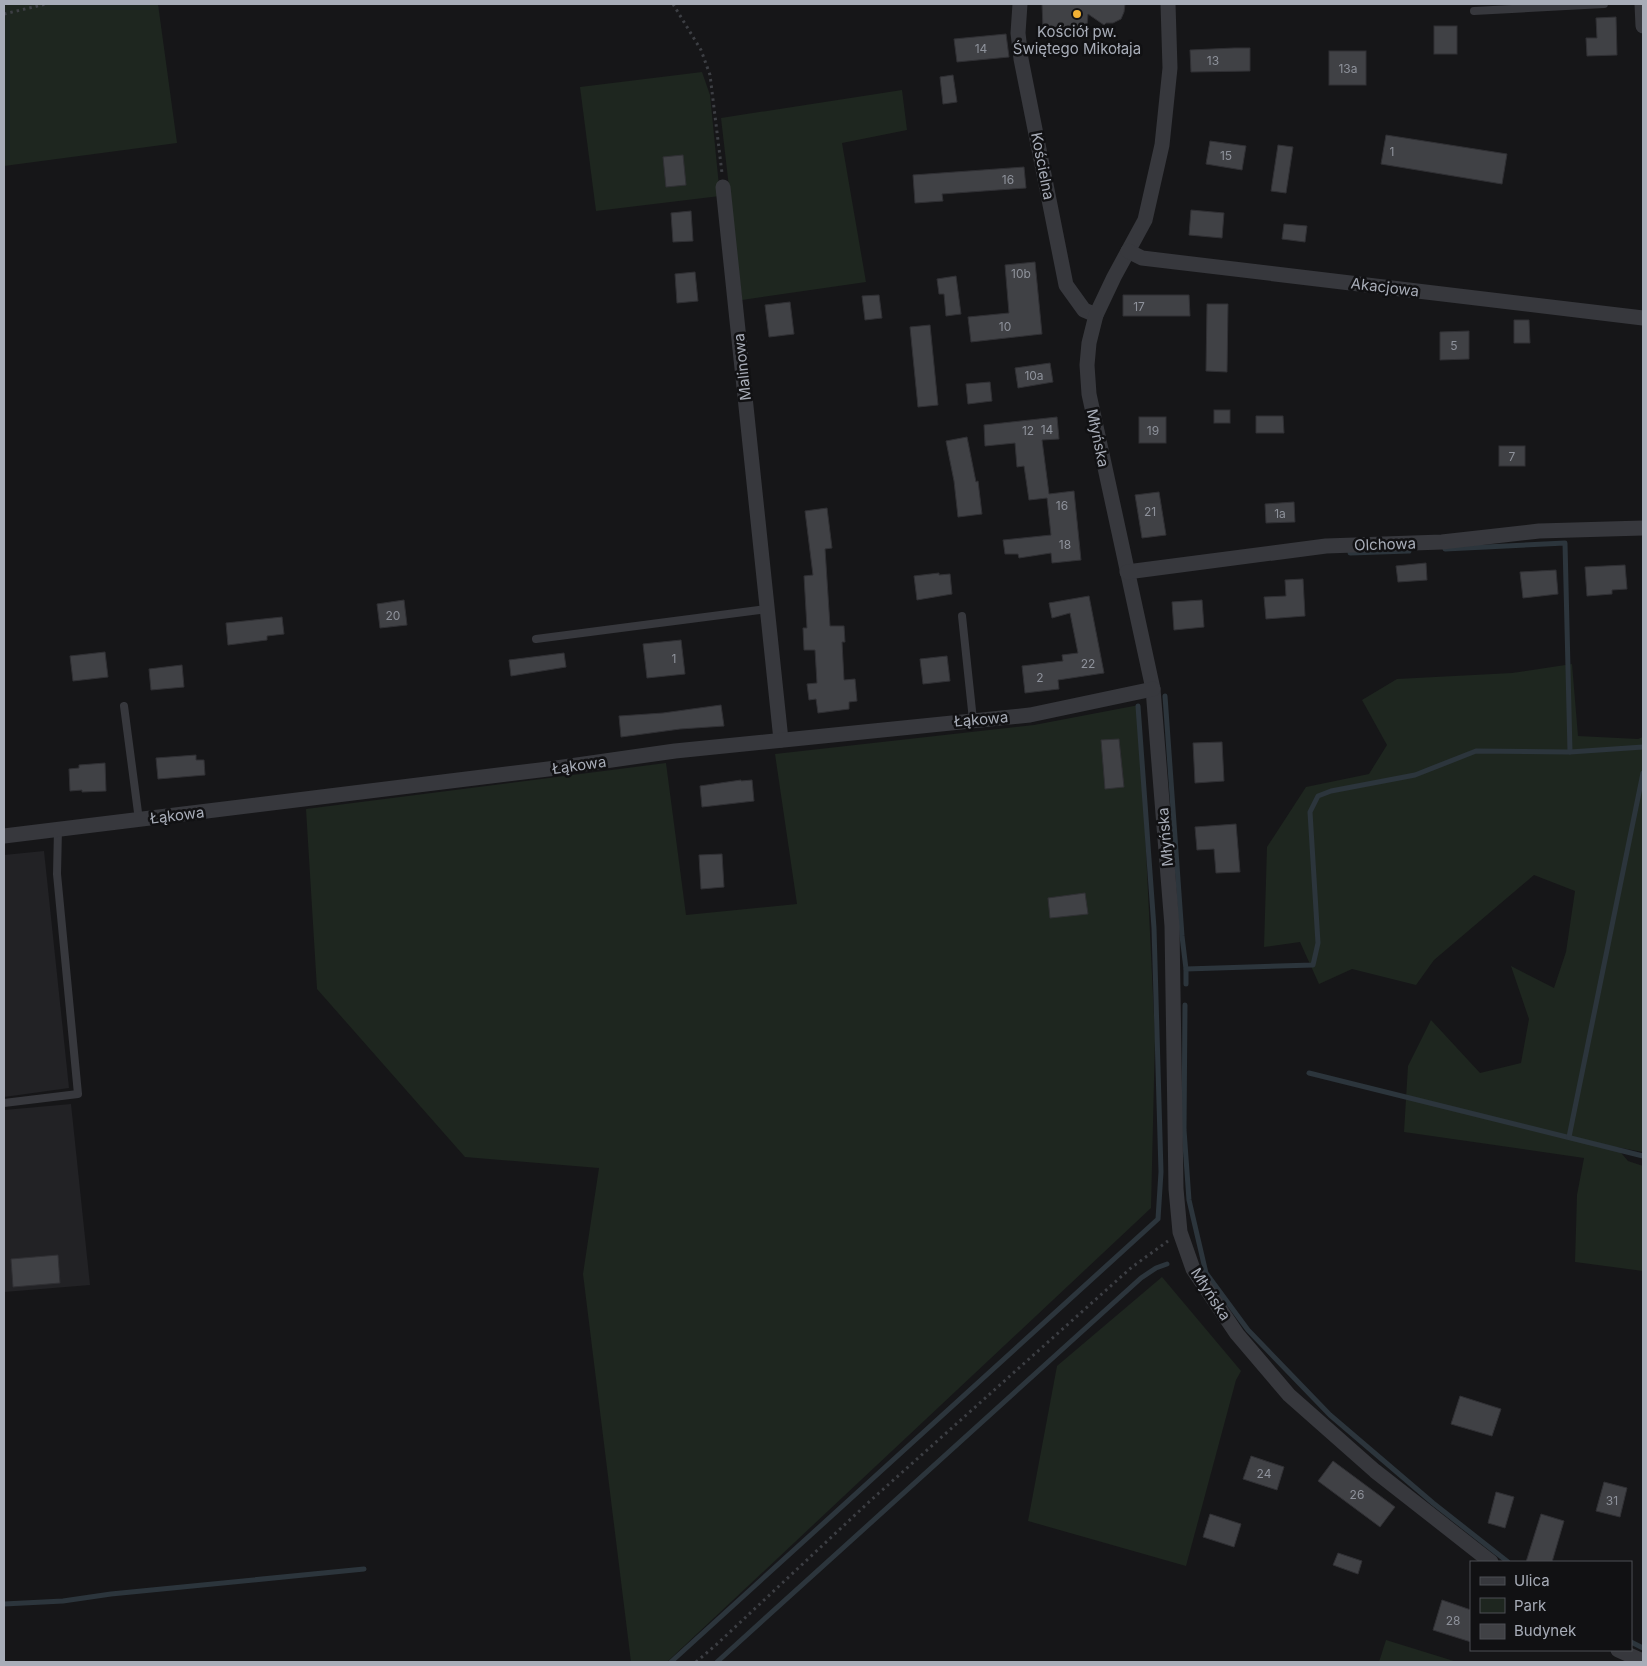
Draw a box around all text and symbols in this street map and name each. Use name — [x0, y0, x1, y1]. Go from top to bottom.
marker: Kościół pw. Świętego Mikołaja — [1071, 8, 1083, 20]
place label: Kościół pw. Świętego Mikołaja — [1013, 22, 1141, 58]
house number: 14 — [975, 41, 988, 56]
house number: 13 — [1207, 53, 1219, 68]
house number: 13a — [1338, 61, 1358, 76]
street label: Kościelna — [1027, 131, 1059, 201]
house number: 1 — [1390, 144, 1394, 159]
house number: 15 — [1220, 148, 1232, 163]
house number: 16 — [1002, 172, 1014, 187]
house number: 10b — [1011, 266, 1031, 281]
street label: Akacjowa — [1350, 273, 1420, 301]
house number: 17 — [1133, 299, 1145, 314]
house number: 10 — [999, 319, 1011, 334]
street label: Malinowa — [729, 332, 755, 402]
house number: 5 — [1450, 338, 1458, 353]
house number: 10a — [1024, 368, 1044, 383]
street label: Młyńska — [1083, 407, 1113, 469]
house number: 14 — [1041, 422, 1054, 437]
house number: 12 — [1022, 423, 1034, 438]
house number: 19 — [1147, 423, 1159, 438]
house number: 7 — [1509, 449, 1516, 464]
house number: 16 — [1056, 498, 1068, 513]
house number: 21 — [1144, 504, 1156, 519]
house number: 1a — [1274, 506, 1286, 521]
street label: Olchowa — [1354, 533, 1416, 555]
house number: 18 — [1059, 537, 1071, 552]
house number: 20 — [386, 608, 400, 623]
house number: 1 — [672, 651, 676, 666]
house number: 22 — [1081, 656, 1095, 671]
house number: 2 — [1036, 670, 1044, 685]
street label: Łąkowa — [953, 707, 1009, 731]
street label: Łąkowa — [551, 752, 607, 778]
street label: Łąkowa — [149, 802, 205, 828]
street label: Młyńska — [1153, 807, 1177, 867]
street label: Młyńska — [1187, 1264, 1235, 1324]
house number: 24 — [1257, 1466, 1272, 1481]
house number: 26 — [1350, 1487, 1364, 1502]
house number: 31 — [1606, 1493, 1618, 1508]
legend — [1470, 1561, 1632, 1651]
text: Ulica — [1514, 1571, 1550, 1590]
text: Park — [1514, 1596, 1547, 1615]
house number: 28 — [1446, 1613, 1460, 1628]
text: Budynek — [1514, 1621, 1577, 1640]

